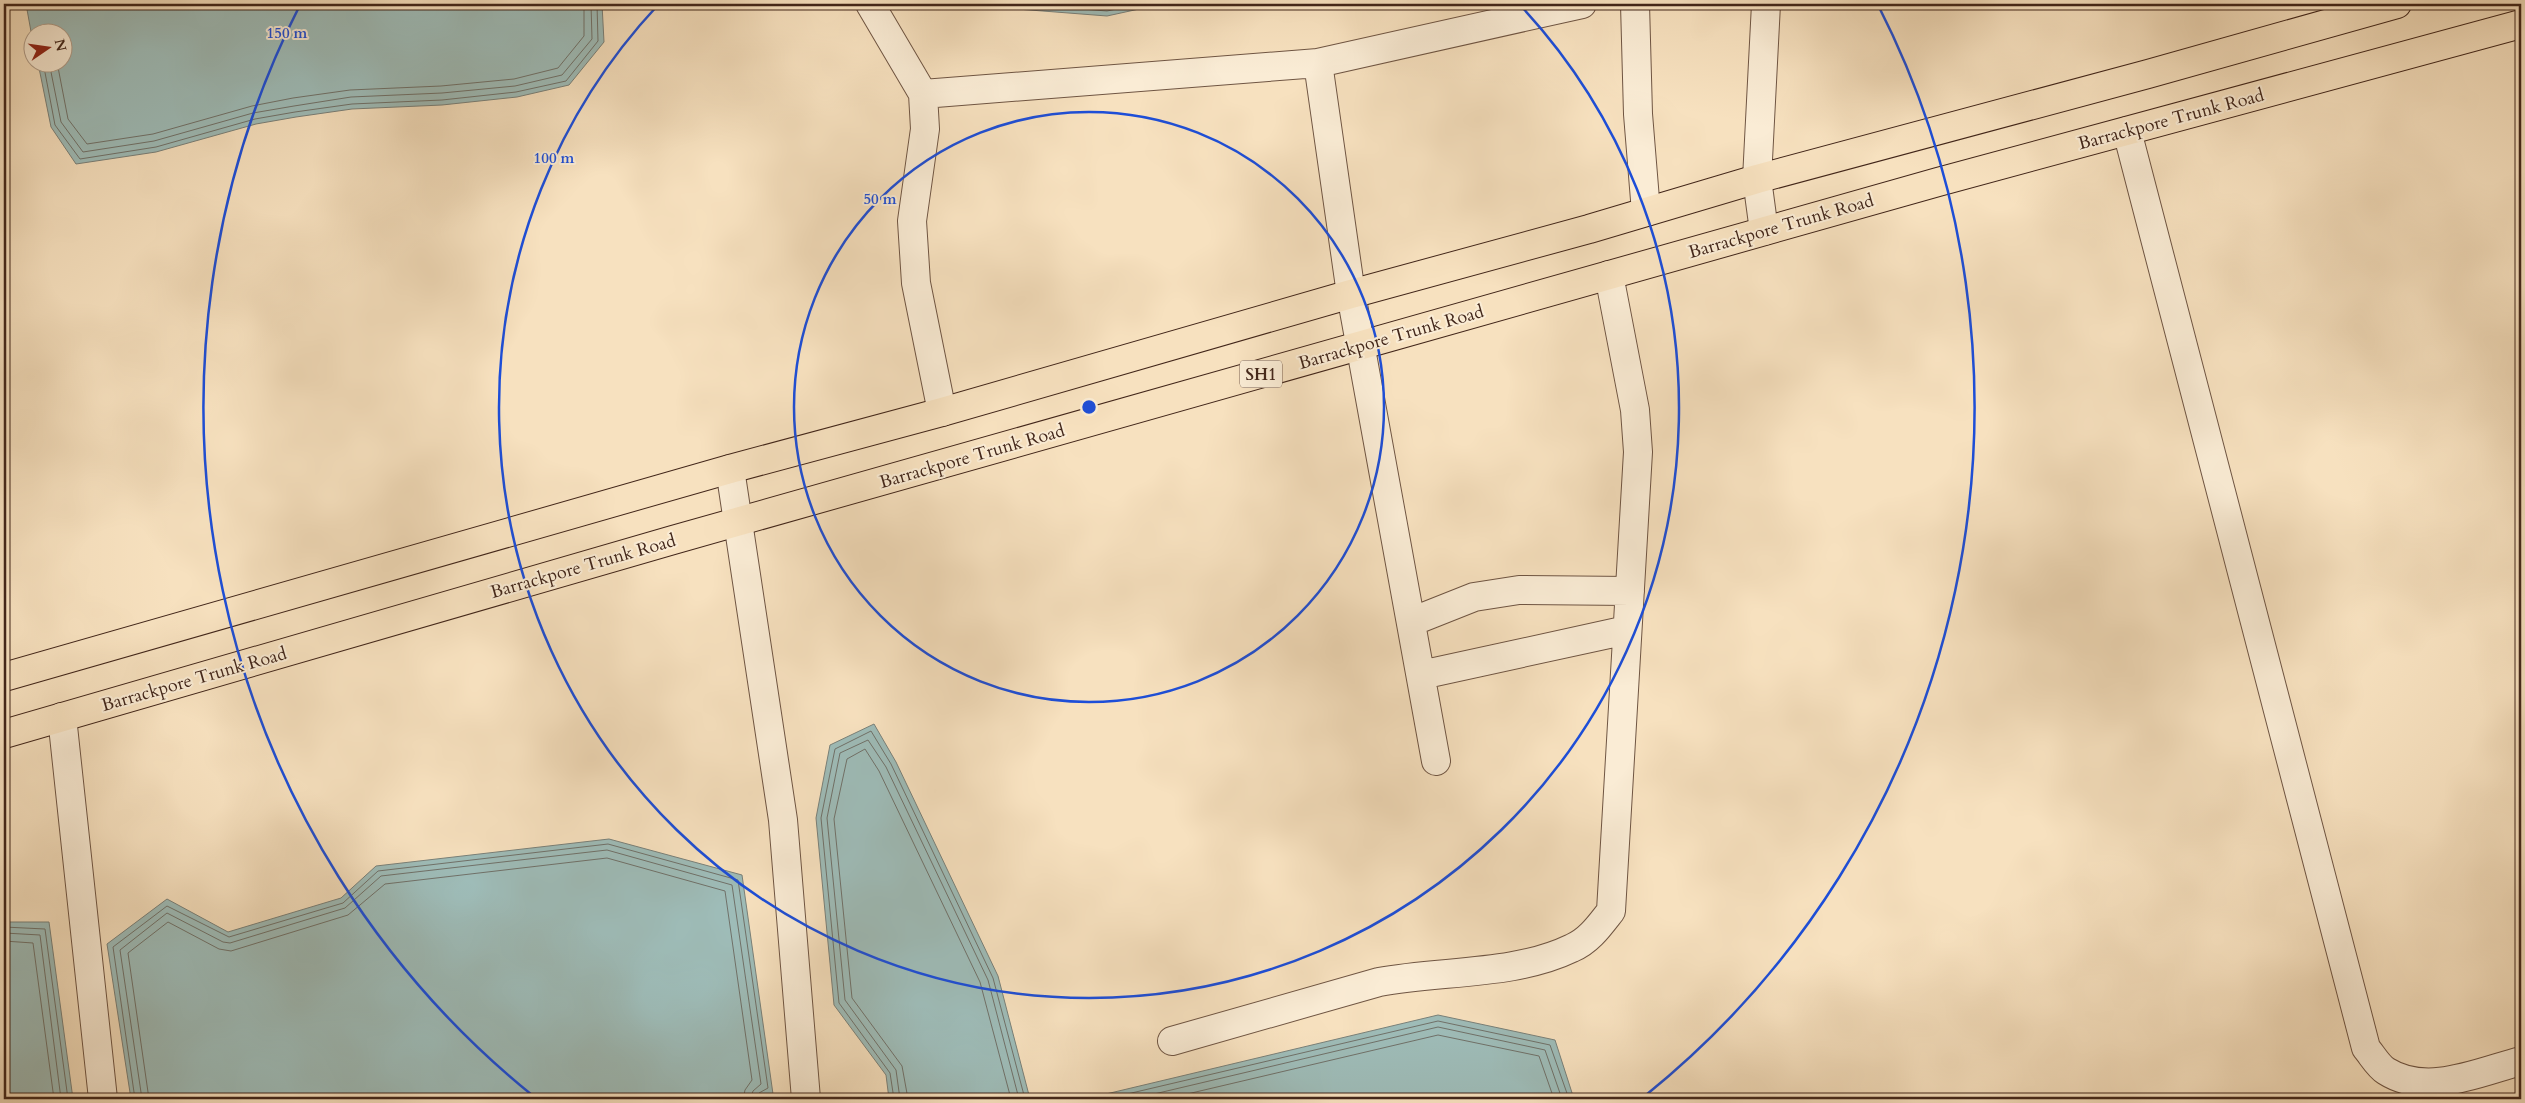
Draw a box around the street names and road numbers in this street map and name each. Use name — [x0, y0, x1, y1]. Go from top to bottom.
street label: Barrackpore Trunk Road — [2075, 83, 2267, 156]
street label: Barrackpore Trunk Road — [1686, 188, 1877, 265]
street label: Barrackpore Trunk Road — [1296, 299, 1487, 376]
road number: SH1 — [1240, 360, 1282, 388]
street label: Barrackpore Trunk Road — [877, 418, 1068, 495]
street label: Barrackpore Trunk Road — [488, 528, 679, 605]
street label: Barrackpore Trunk Road — [99, 641, 290, 718]

